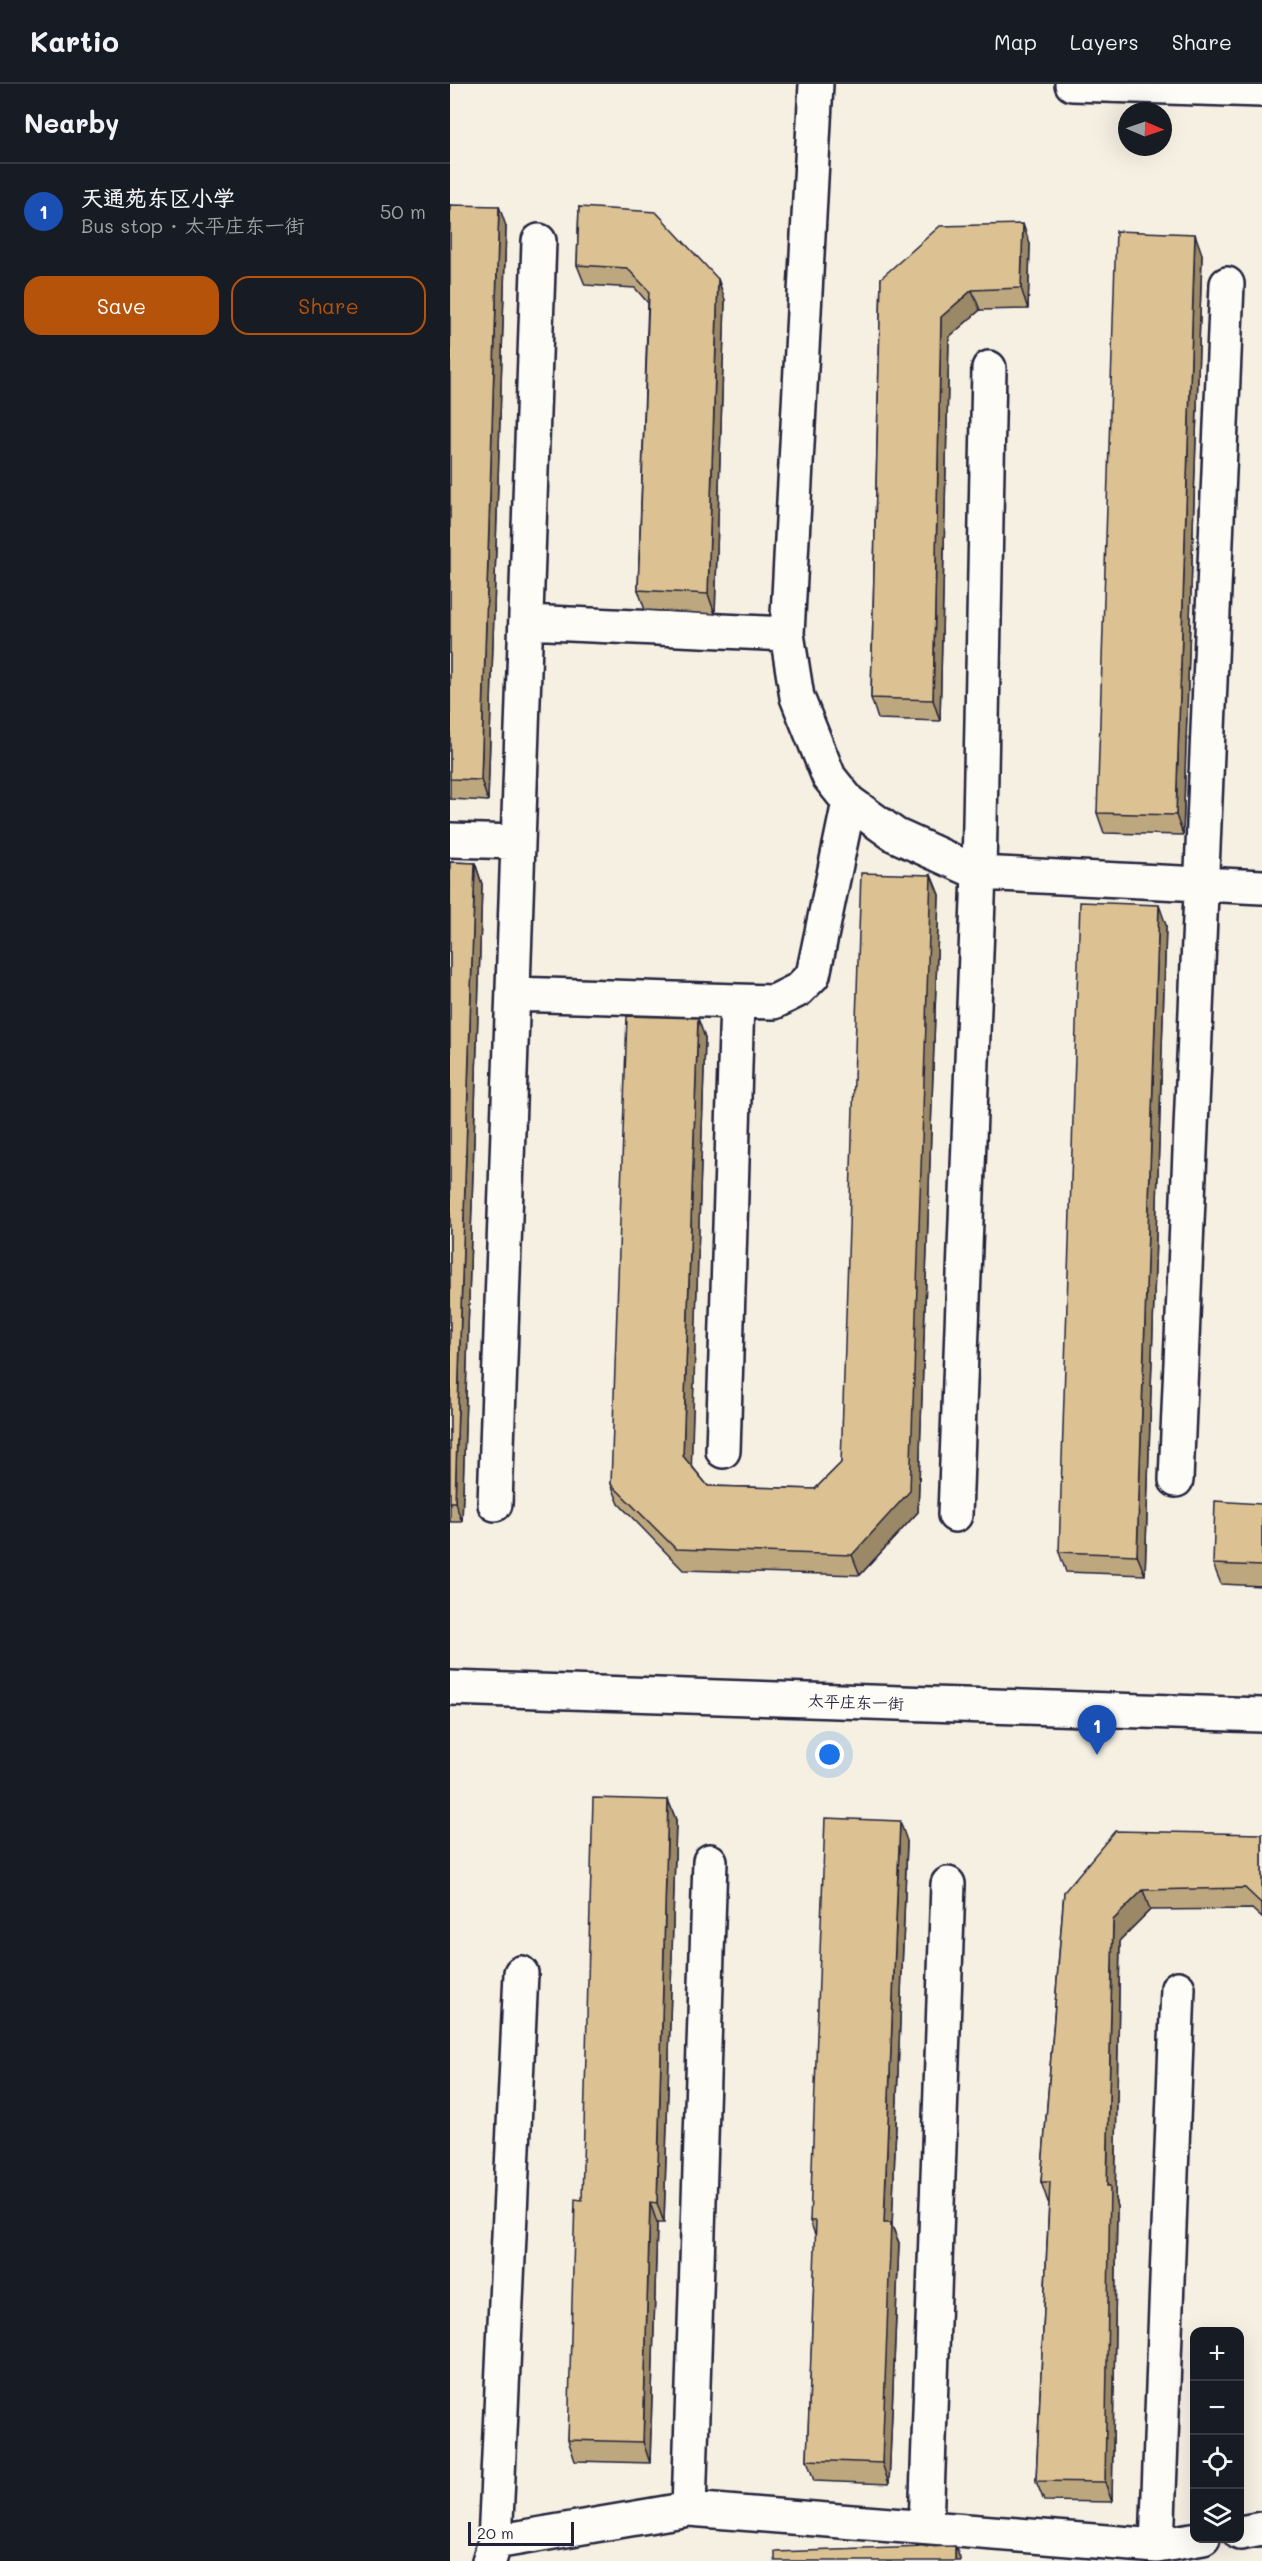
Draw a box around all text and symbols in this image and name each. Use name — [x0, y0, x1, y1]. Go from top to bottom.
text: Kartio — [30, 23, 119, 59]
text: Map — [994, 28, 1037, 55]
text: Layers — [1070, 28, 1139, 55]
text: Share — [1172, 28, 1232, 55]
north arrow — [1118, 102, 1172, 156]
text: Nearby — [24, 106, 119, 140]
text: 天通苑东区小学 — [81, 183, 235, 212]
text: 1 — [39, 198, 48, 224]
text: 50 m — [380, 198, 426, 224]
text: Bus stop · 太平庄东一街 — [81, 212, 305, 238]
button: Save — [24, 276, 219, 335]
button: Share — [231, 276, 426, 335]
street label: 太平庄东一街 — [808, 1689, 904, 1714]
pin: 1 — [1078, 1706, 1116, 1755]
your location — [815, 1740, 844, 1769]
map controls — [1190, 2327, 1244, 2543]
button: + — [1190, 2327, 1244, 2381]
button: − — [1190, 2381, 1244, 2435]
button: locate — [1190, 2435, 1244, 2489]
button: layers — [1190, 2489, 1244, 2543]
scale bar — [468, 2519, 574, 2546]
text: 20 m — [477, 2522, 514, 2543]

